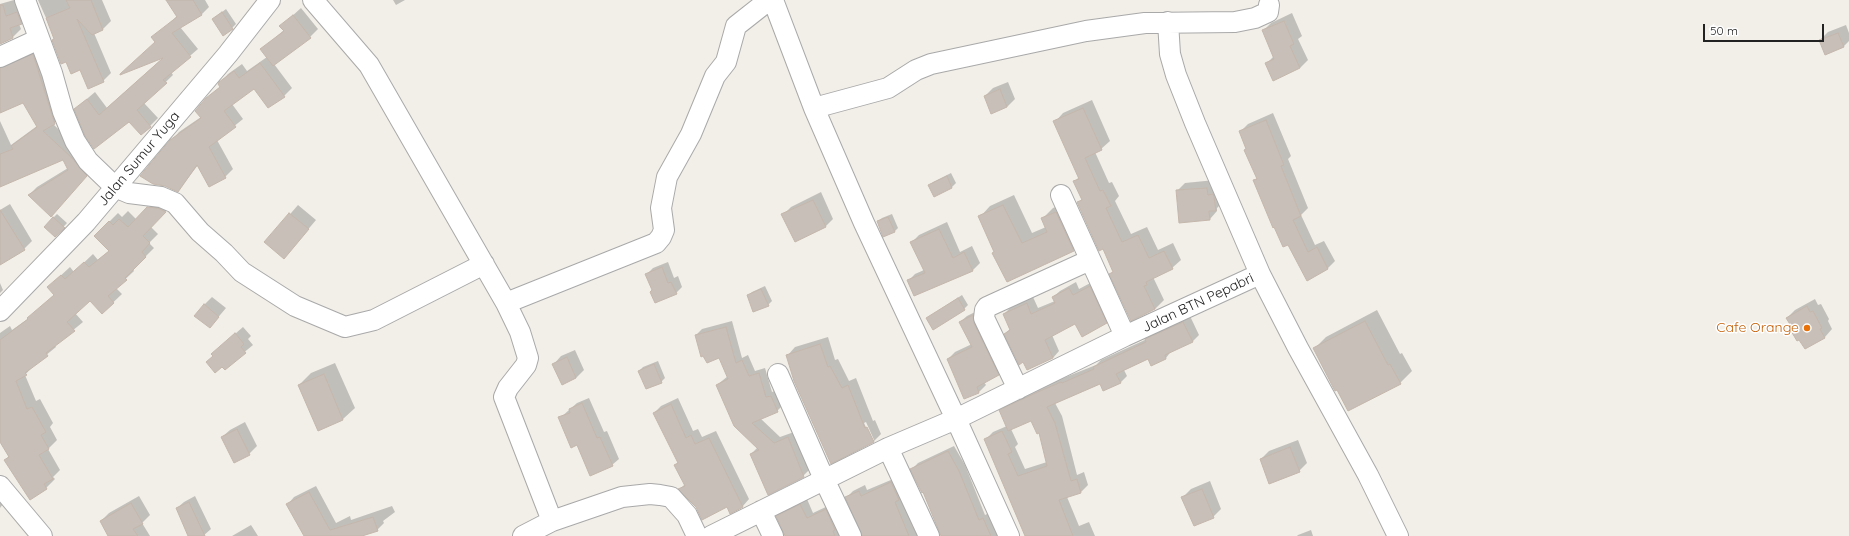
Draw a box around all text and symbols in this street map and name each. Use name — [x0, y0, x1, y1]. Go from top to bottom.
scale bar — [1705, 16, 1826, 42]
text: 50 m — [1710, 23, 1738, 38]
street label: Jalan Sumur Yuga — [95, 108, 183, 210]
street label: Jalan BTN Pepabri — [1139, 270, 1257, 336]
place label: Cafe Orange — [1716, 320, 1799, 336]
marker: Cafe Orange — [1802, 323, 1812, 333]

